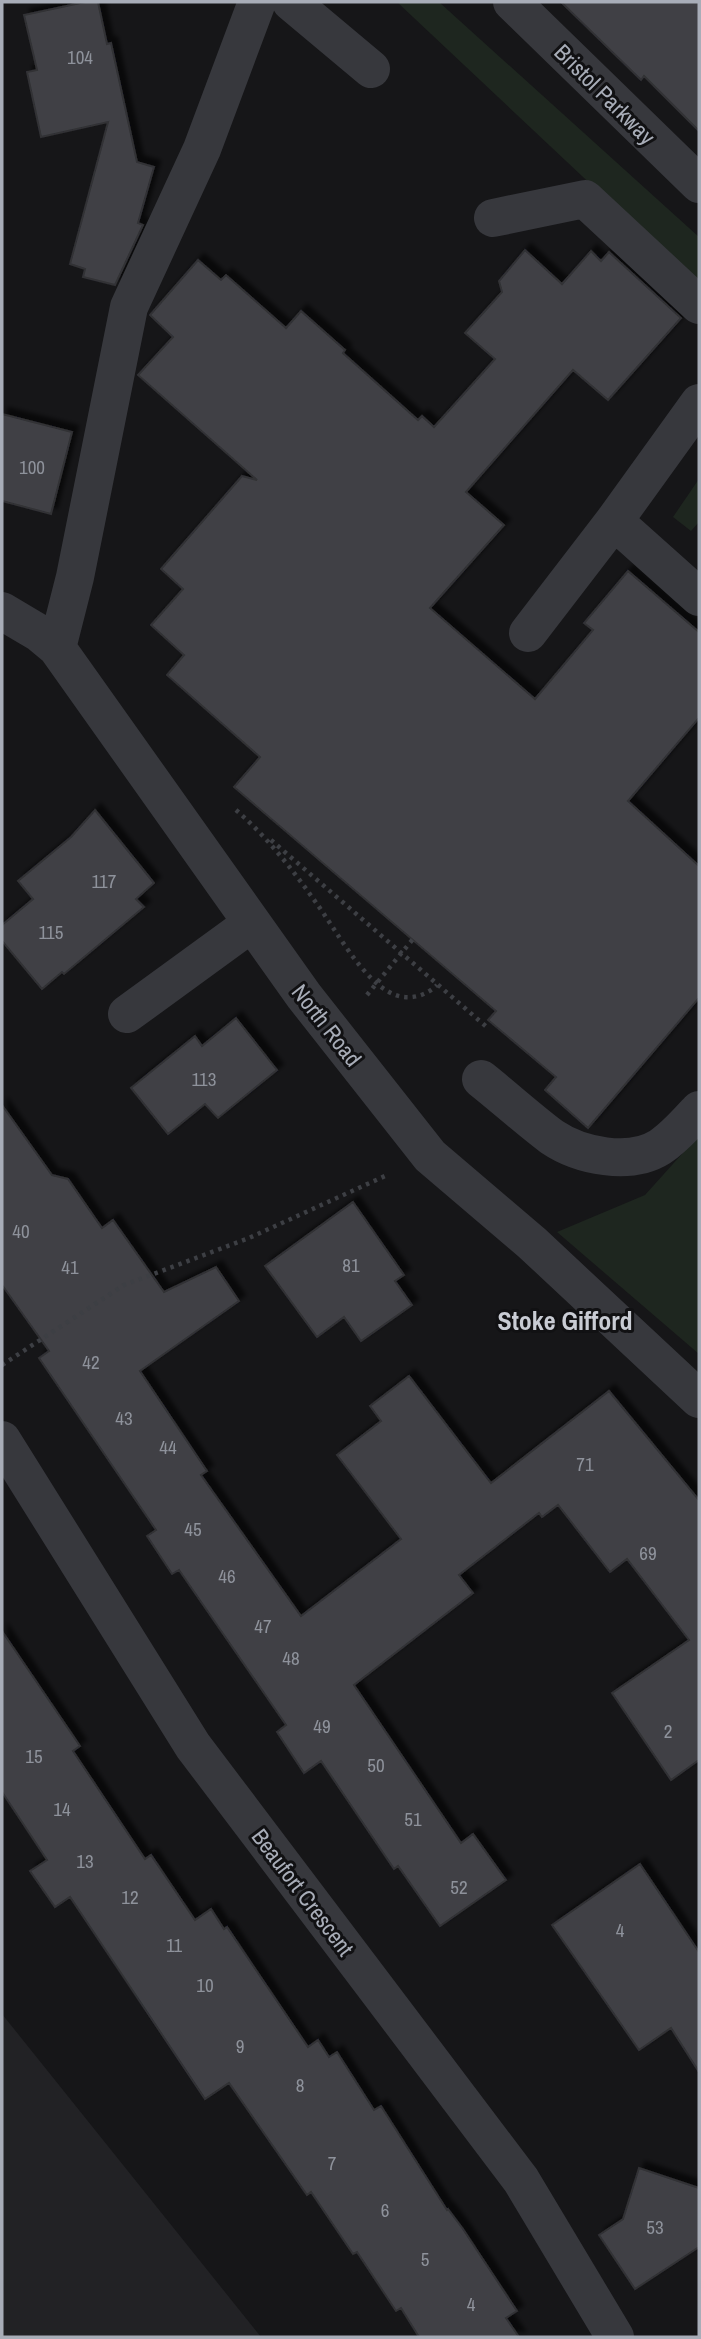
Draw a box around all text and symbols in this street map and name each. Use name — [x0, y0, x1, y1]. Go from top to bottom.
street label: Bristol Parkway — [548, 37, 663, 152]
house number: 104 — [67, 44, 93, 70]
house number: 100 — [19, 454, 45, 480]
house number: 117 — [92, 868, 117, 894]
house number: 115 — [39, 919, 64, 945]
street label: North Road — [285, 977, 369, 1073]
house number: 113 — [192, 1066, 216, 1092]
house number: 40 — [12, 1218, 30, 1244]
house number: 81 — [342, 1252, 360, 1278]
house number: 41 — [61, 1254, 79, 1280]
district label: Stoke Gifford — [497, 1303, 633, 1338]
house number: 42 — [82, 1349, 100, 1375]
house number: 43 — [115, 1405, 133, 1431]
house number: 44 — [159, 1434, 177, 1460]
house number: 71 — [576, 1451, 594, 1477]
house number: 45 — [184, 1516, 202, 1542]
house number: 69 — [639, 1540, 657, 1566]
house number: 46 — [218, 1563, 236, 1589]
house number: 47 — [254, 1613, 272, 1639]
house number: 48 — [282, 1645, 300, 1671]
house number: 49 — [313, 1713, 331, 1739]
house number: 2 — [664, 1718, 672, 1744]
house number: 15 — [25, 1743, 43, 1769]
house number: 50 — [367, 1752, 385, 1778]
house number: 14 — [53, 1796, 71, 1822]
house number: 51 — [404, 1806, 422, 1832]
street label: Beaufort Crescent — [245, 1822, 361, 1962]
house number: 13 — [76, 1848, 94, 1874]
house number: 52 — [450, 1874, 468, 1900]
house number: 12 — [121, 1884, 139, 1910]
house number: 4 — [616, 1917, 625, 1943]
house number: 11 — [166, 1932, 182, 1958]
house number: 10 — [196, 1972, 214, 1998]
house number: 9 — [236, 2033, 244, 2059]
house number: 8 — [296, 2072, 304, 2098]
house number: 7 — [328, 2150, 337, 2176]
house number: 6 — [381, 2197, 389, 2223]
house number: 53 — [646, 2214, 664, 2240]
house number: 5 — [421, 2246, 430, 2272]
house number: 4 — [467, 2291, 476, 2317]

